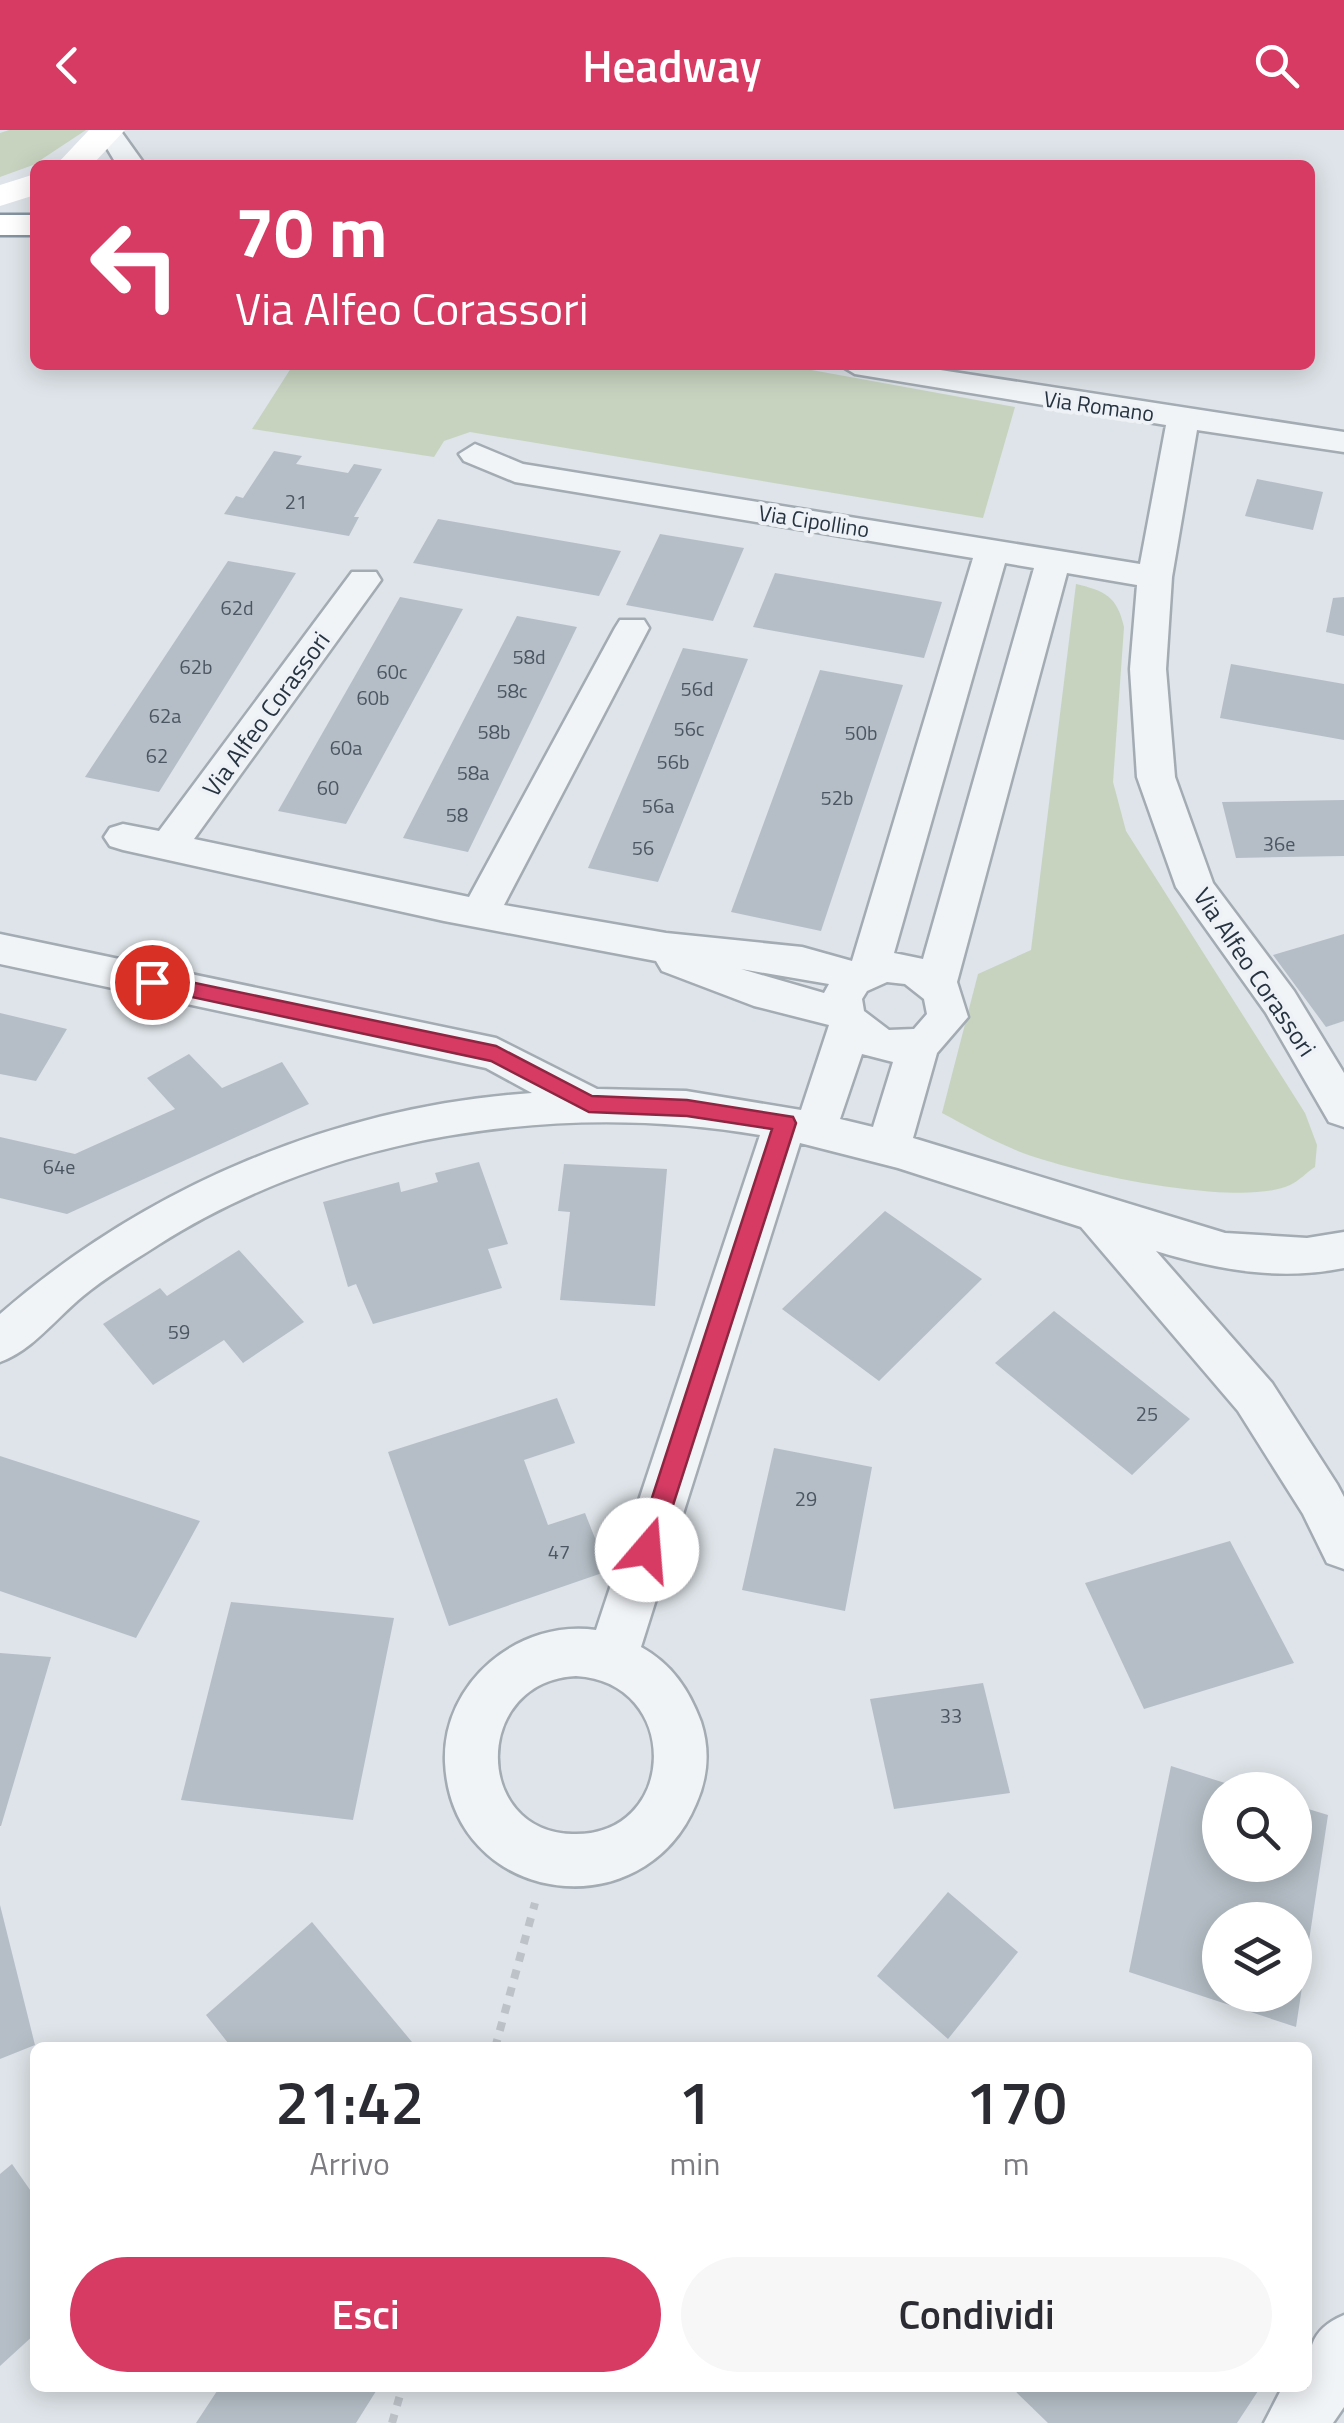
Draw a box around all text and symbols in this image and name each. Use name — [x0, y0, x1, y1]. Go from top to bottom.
text: Headway — [582, 31, 762, 99]
icon: back — [40, 38, 95, 93]
icon: search — [1249, 38, 1304, 93]
text: 70 m — [235, 178, 388, 284]
icon: left — [70, 200, 200, 330]
text: Via Alfeo Corassori — [235, 274, 589, 342]
street label: Via Romano — [1042, 381, 1156, 431]
house number: 21 — [285, 486, 307, 517]
street label: Via Cipollino — [756, 495, 872, 547]
house number: 62d — [221, 592, 253, 623]
street label: Via Alfeo Corassori — [193, 623, 339, 805]
house number: 58d — [513, 641, 545, 672]
house number: 62b — [180, 651, 212, 682]
house number: 60c — [376, 656, 408, 687]
house number: 56d — [681, 673, 713, 704]
house number: 58c — [496, 675, 528, 706]
house number: 60b — [357, 682, 389, 713]
house number: 62a — [149, 700, 181, 731]
house number: 56c — [673, 713, 705, 744]
house number: 58b — [478, 716, 510, 747]
house number: 50b — [845, 717, 877, 748]
house number: 60a — [330, 732, 362, 763]
house number: 62 — [146, 740, 168, 771]
house number: 56b — [657, 746, 689, 777]
house number: 58a — [457, 757, 489, 788]
house number: 60 — [317, 772, 339, 803]
house number: 52b — [821, 782, 853, 813]
house number: 56a — [642, 790, 674, 821]
house number: 58 — [446, 799, 468, 830]
house number: 36e — [1263, 828, 1295, 859]
house number: 56 — [632, 832, 654, 863]
street label: Via Alfeo Corassori — [1184, 880, 1326, 1064]
pin — [110, 940, 195, 1025]
icon: arrive — [125, 955, 180, 1010]
house number: 64e — [43, 1151, 75, 1182]
house number: 59 — [168, 1316, 190, 1347]
house number: 25 — [1136, 1398, 1158, 1429]
house number: 29 — [795, 1483, 817, 1514]
position arrow — [595, 1498, 699, 1602]
house number: 47 — [548, 1536, 570, 1567]
house number: 33 — [940, 1700, 962, 1731]
map controls — [1202, 1772, 1312, 2012]
button: search — [1202, 1772, 1312, 1882]
button: layers — [1202, 1902, 1312, 2012]
text: 21:42 — [275, 2056, 424, 2147]
text: 1 — [678, 2056, 712, 2147]
text: 170 — [966, 2056, 1067, 2147]
text: Arrivo — [310, 2139, 390, 2187]
text: min — [669, 2139, 720, 2187]
text: m — [1003, 2139, 1030, 2187]
button: Esci — [70, 2257, 661, 2372]
button: Condividi — [681, 2257, 1272, 2372]

